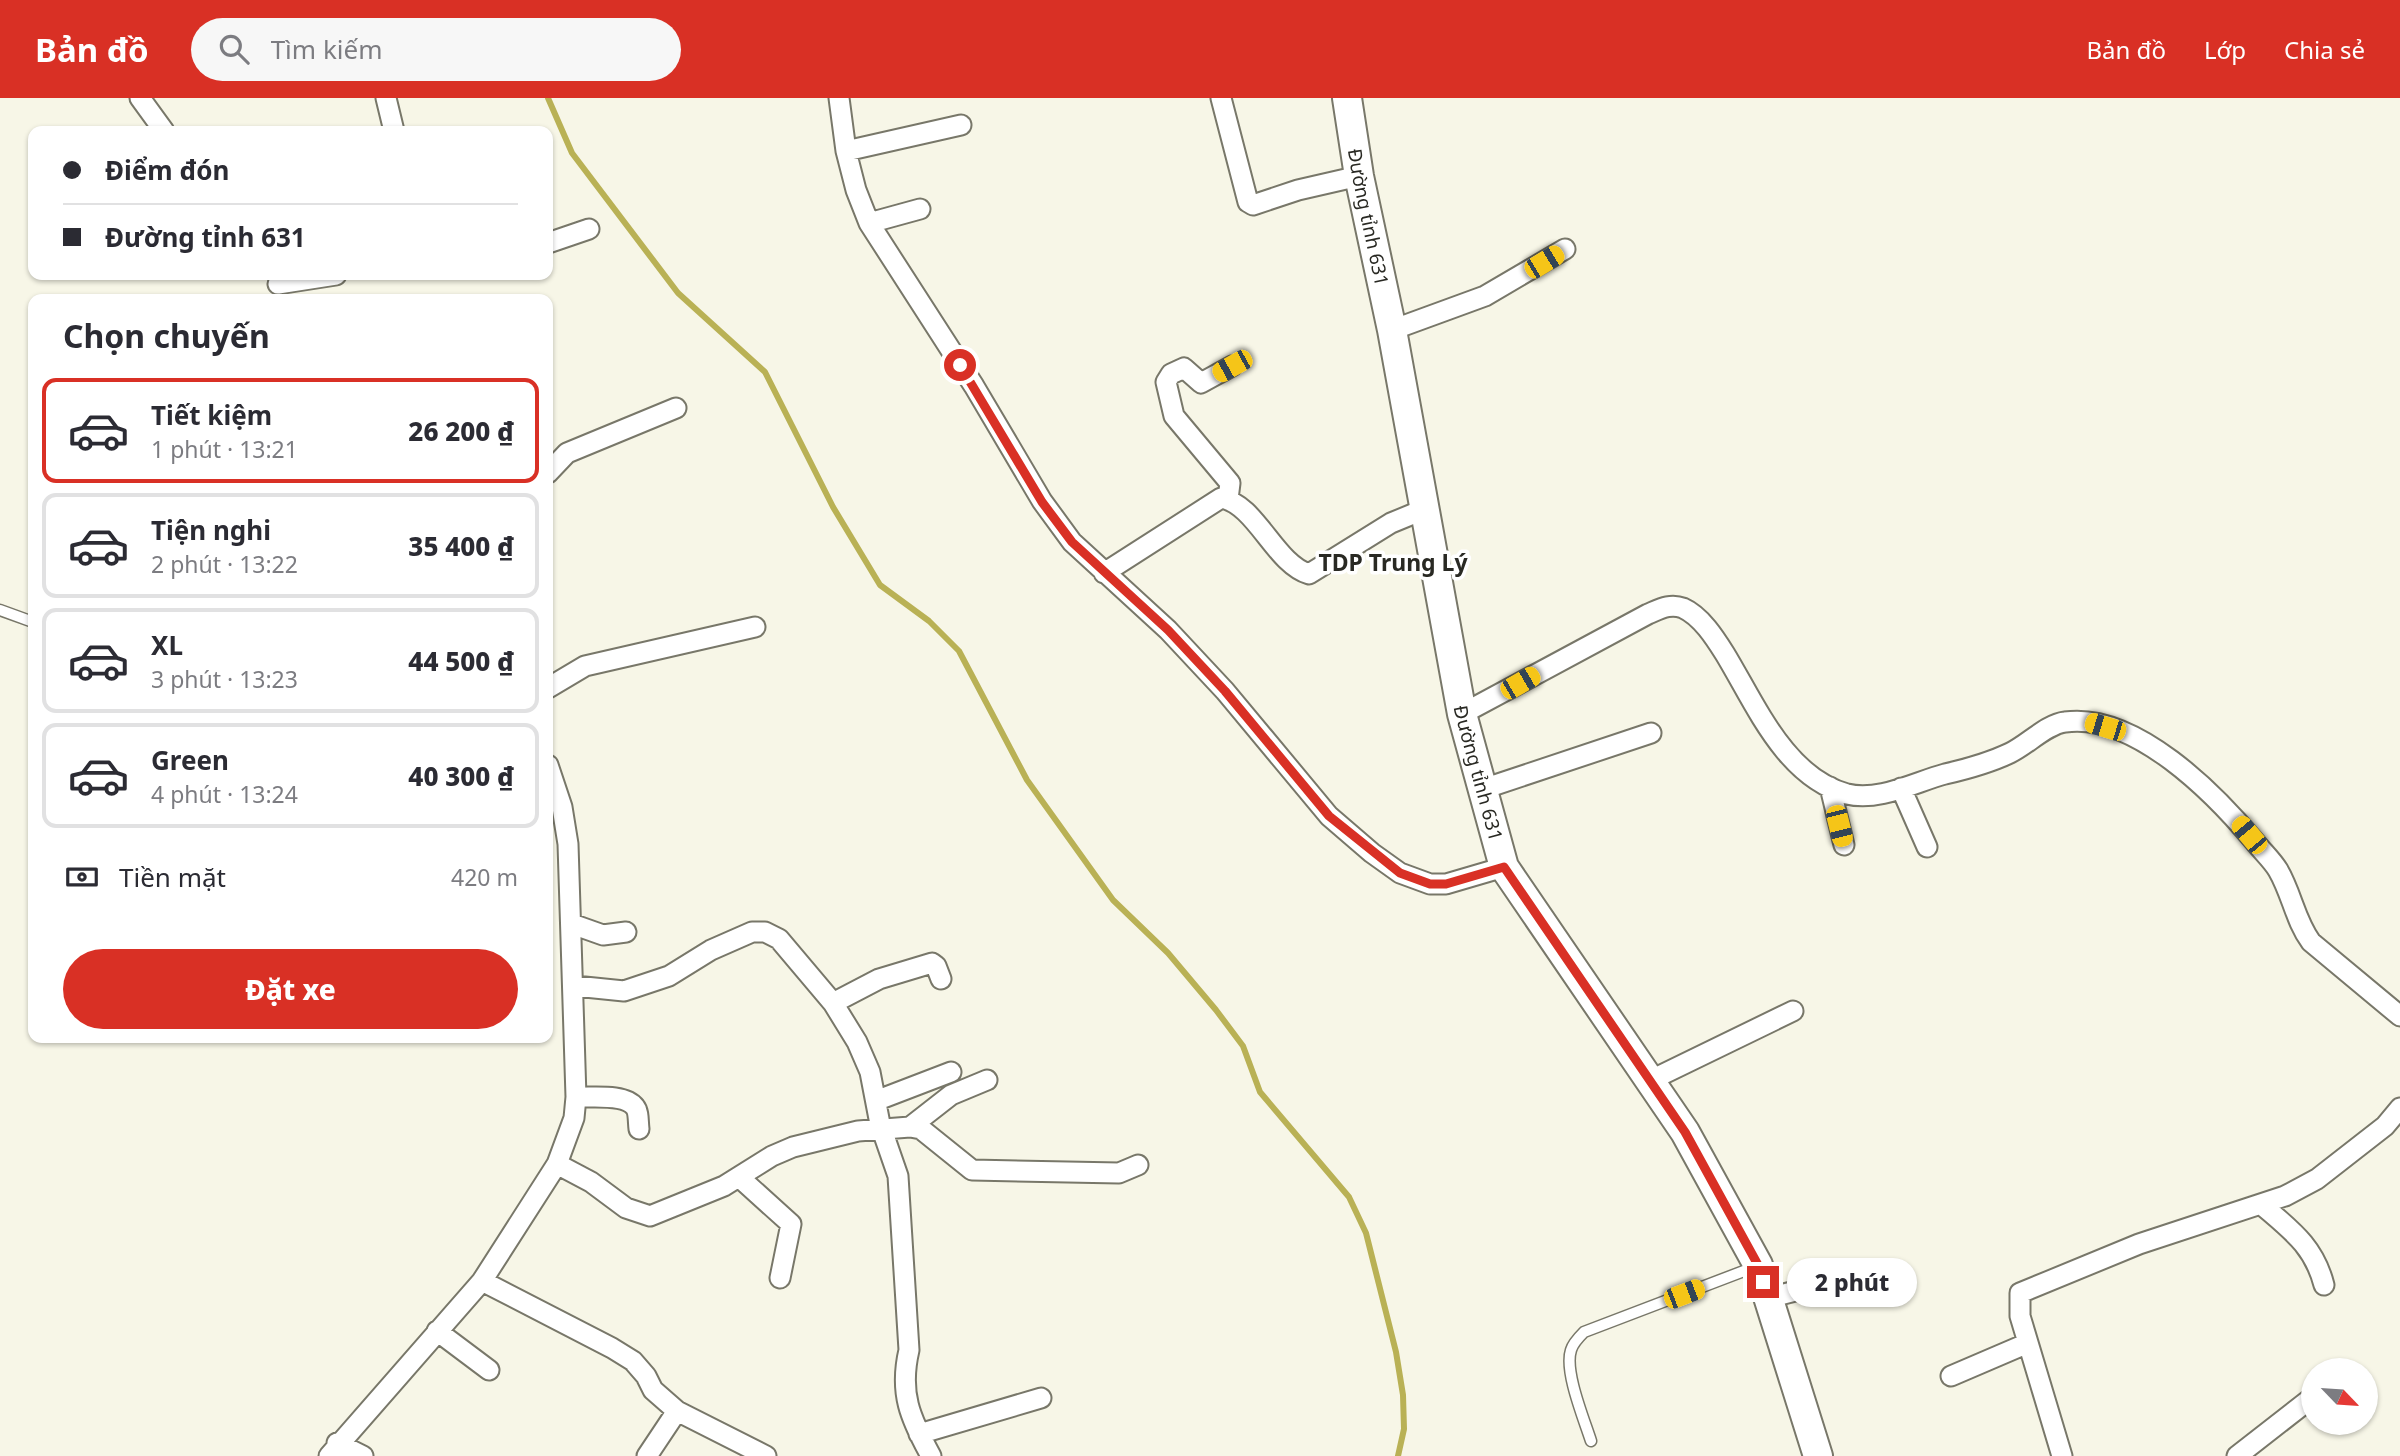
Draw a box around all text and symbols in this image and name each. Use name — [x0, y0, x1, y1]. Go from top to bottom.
search box — [191, 18, 681, 81]
text: Bản đồ — [35, 27, 149, 72]
icon: search — [215, 30, 253, 68]
text: Tìm kiếm — [271, 31, 382, 67]
text: Bản đồ — [2086, 33, 2166, 66]
text: Lớp — [2204, 33, 2246, 66]
text: Chia sẻ — [2284, 33, 2365, 66]
street label: Đường tỉnh 631 — [1342, 147, 1395, 288]
text: Điểm đón — [105, 152, 229, 188]
text: Đường tỉnh 631 — [105, 219, 306, 255]
car — [1521, 242, 1568, 282]
text: Chọn chuyến — [63, 314, 270, 357]
car — [1209, 347, 1256, 385]
route start — [944, 349, 976, 381]
text: Tiết kiệm — [151, 397, 272, 433]
icon: car — [67, 399, 130, 462]
text: 26 200 ₫ — [408, 413, 514, 449]
text: 1 phút · 13:21 — [151, 433, 298, 465]
text: Tiện nghi — [151, 512, 271, 548]
icon: car — [67, 514, 130, 577]
text: 35 400 ₫ — [408, 528, 514, 564]
district label: TDP Trung Lý — [1318, 546, 1468, 578]
text: 2 phút · 13:22 — [151, 548, 298, 580]
text: XL — [151, 627, 183, 663]
icon: car — [67, 629, 130, 692]
text: 44 500 ₫ — [408, 643, 514, 679]
text: 3 phút · 13:23 — [151, 663, 298, 695]
car — [1497, 663, 1544, 703]
street label: Đường tỉnh 631 — [1448, 703, 1509, 844]
car — [2082, 711, 2129, 743]
text: Green — [151, 742, 229, 778]
icon: car — [67, 744, 130, 807]
text: 40 300 ₫ — [408, 758, 514, 794]
text: 4 phút · 13:24 — [151, 778, 298, 810]
car — [1824, 803, 1855, 849]
car — [2228, 812, 2271, 858]
icon: cash — [63, 858, 101, 896]
text: Tiền mặt — [119, 859, 226, 895]
text: 420 m — [451, 861, 518, 893]
button: Đặt xe — [63, 949, 518, 1029]
callout: 2 phút — [1788, 1258, 1917, 1306]
route end — [1747, 1266, 1779, 1298]
text: 2 phút — [1815, 1266, 1889, 1298]
car — [1661, 1277, 1708, 1311]
north arrow — [2301, 1358, 2378, 1435]
map controls — [2301, 1358, 2378, 1435]

